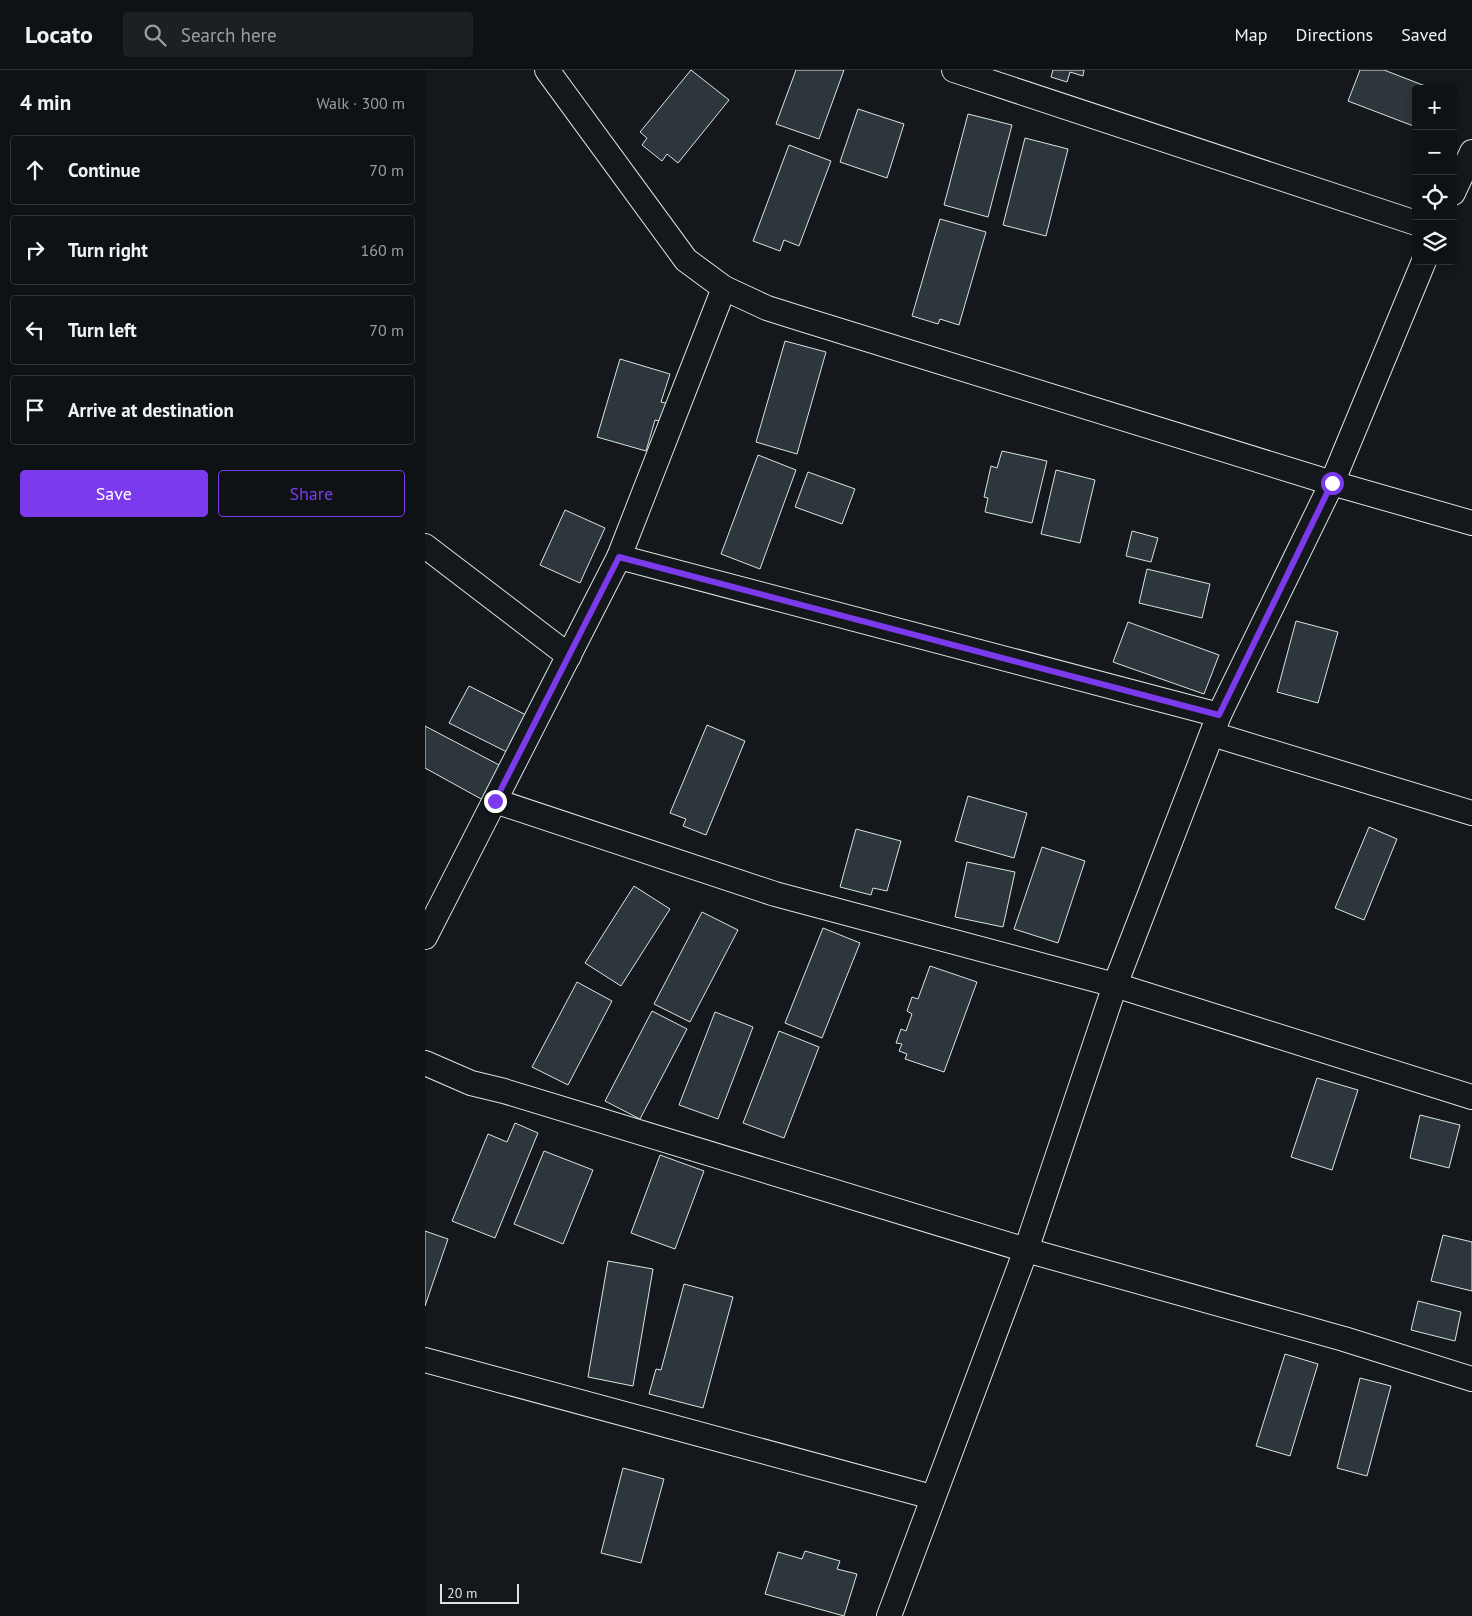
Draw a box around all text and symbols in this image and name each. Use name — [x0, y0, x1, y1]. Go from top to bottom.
search box — [123, 12, 473, 57]
text: Locato — [25, 19, 93, 50]
icon: search — [141, 21, 169, 49]
text: Search here — [181, 23, 277, 47]
text: Map — [1235, 23, 1267, 46]
text: Directions — [1295, 23, 1373, 46]
text: Saved — [1401, 23, 1447, 46]
map controls — [1412, 85, 1457, 265]
button: + — [1412, 85, 1457, 130]
text: 4 min — [20, 89, 71, 116]
text: Walk · 300 m — [316, 93, 405, 113]
button: − — [1412, 130, 1457, 175]
icon: ahead — [21, 156, 49, 184]
text: Continue — [68, 158, 140, 182]
text: 70 m — [369, 160, 404, 180]
button: locate — [1412, 175, 1457, 220]
button: layers — [1412, 220, 1457, 265]
icon: right — [21, 236, 49, 264]
text: Turn right — [68, 238, 148, 262]
text: 160 m — [361, 240, 404, 260]
icon: left — [21, 316, 49, 344]
text: Turn left — [68, 318, 137, 342]
text: 70 m — [369, 320, 404, 340]
icon: arrive — [21, 396, 49, 424]
text: Arrive at destination — [68, 398, 234, 422]
button: Save — [20, 470, 208, 517]
button: Share — [218, 470, 405, 517]
route start — [1321, 472, 1344, 495]
route end — [484, 790, 507, 813]
scale bar — [440, 1581, 519, 1604]
text: 20 m — [447, 1584, 477, 1602]

